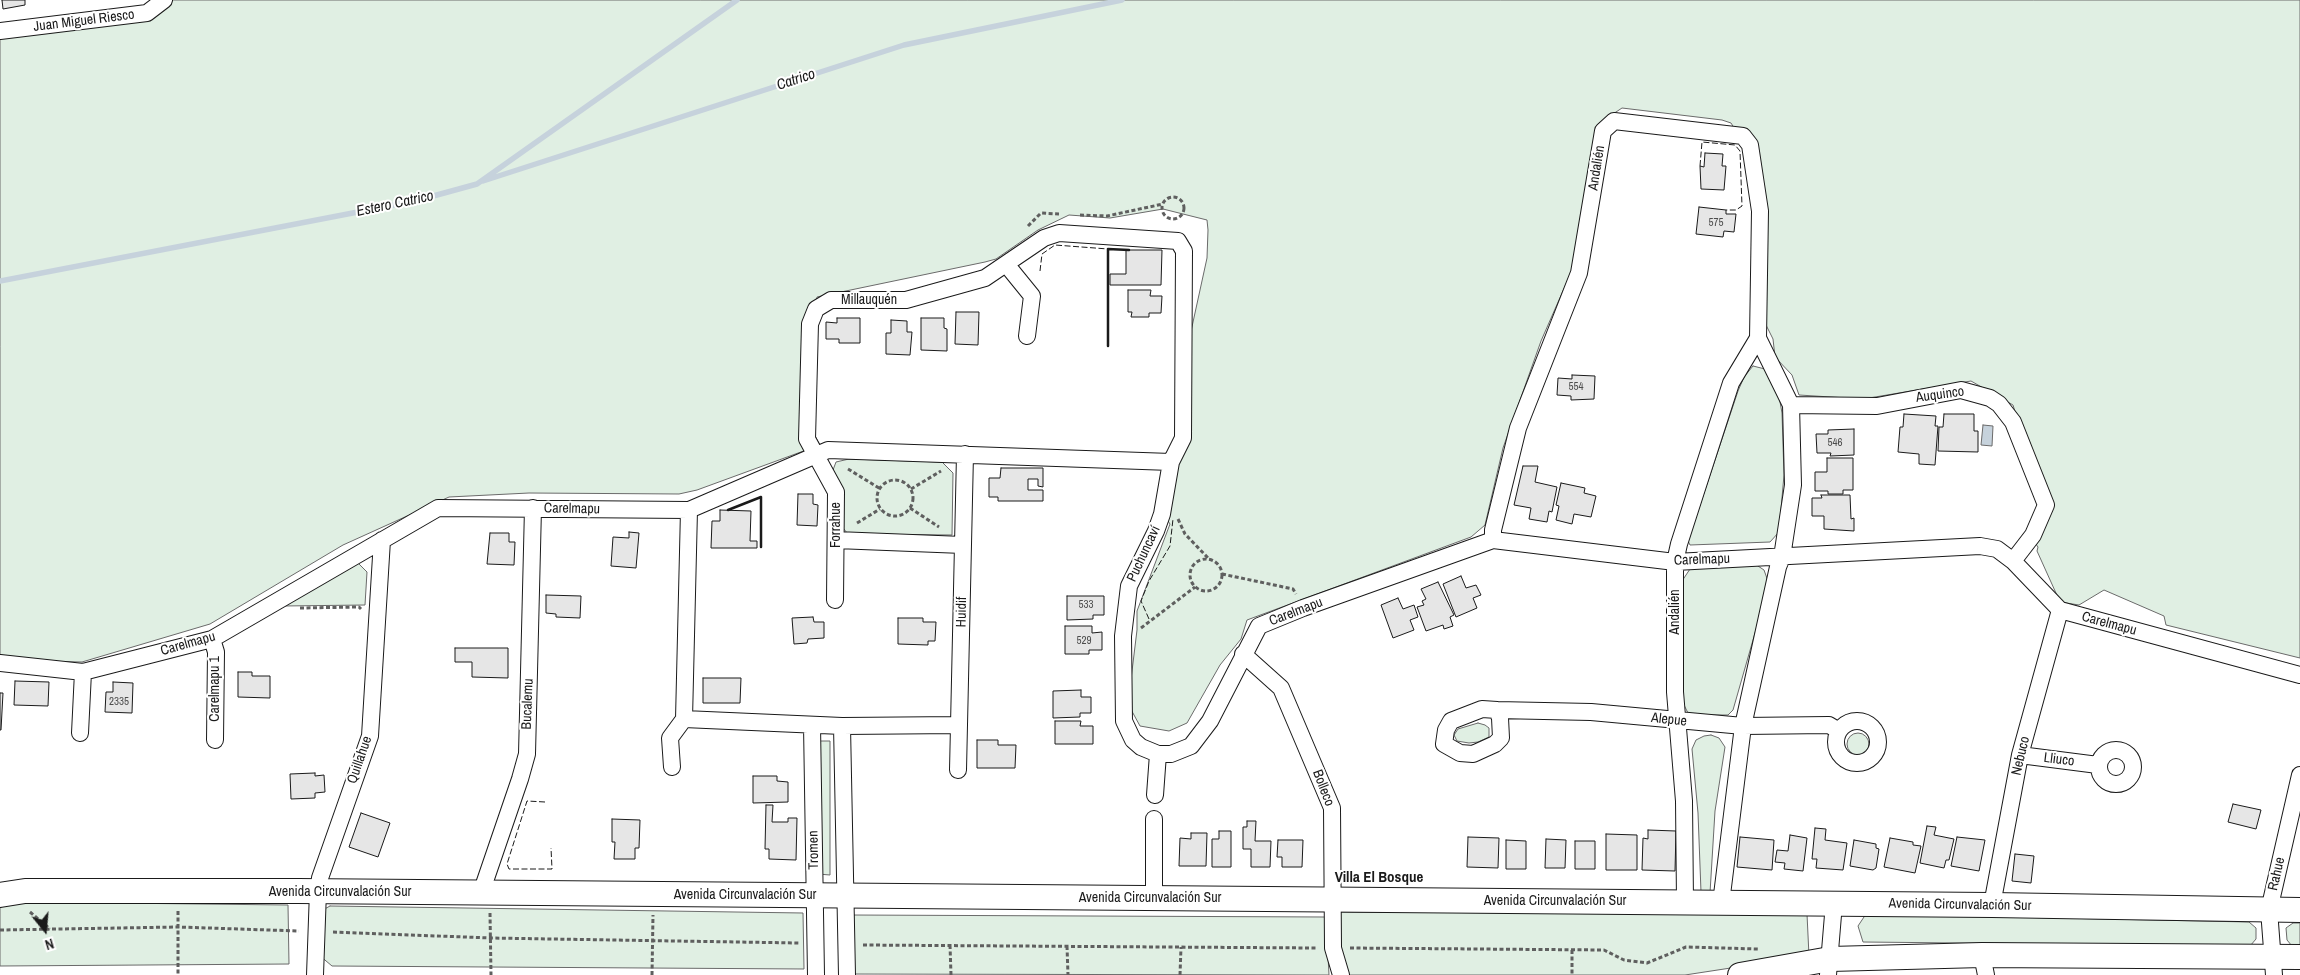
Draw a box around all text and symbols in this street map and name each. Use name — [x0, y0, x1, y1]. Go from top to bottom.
street label: Juan Miguel Riesco — [33, 6, 135, 36]
water label: Catrico — [774, 65, 818, 95]
street label: Andalién — [1585, 144, 1609, 192]
water label: Estero Catrico — [355, 187, 435, 221]
house number: 575 — [1708, 216, 1724, 230]
street label: Millauquén — [841, 292, 897, 308]
house number: 554 — [1568, 380, 1584, 394]
street label: Auquinco — [1915, 383, 1965, 407]
house number: 546 — [1827, 436, 1843, 450]
street label: Carelmapu — [544, 500, 600, 518]
street label: Forrahue — [828, 502, 844, 548]
street label: Puchuncaví — [1124, 523, 1164, 585]
street label: Carelmapu — [1674, 551, 1730, 569]
street label: Andalién — [1667, 589, 1683, 635]
street label: Carelmapu — [1267, 594, 1325, 630]
street label: Huidif — [953, 597, 971, 627]
house number: 533 — [1078, 598, 1094, 612]
street label: Carelmapu — [2080, 609, 2138, 639]
street label: Carelmapu — [159, 628, 217, 660]
house number: 529 — [1076, 634, 1092, 648]
street label: Carelmapu 1 — [207, 656, 223, 722]
street label: Bucalemu — [519, 678, 537, 730]
house number: 2335 — [109, 695, 129, 709]
street label: Alepue — [1650, 710, 1688, 730]
street label: Quillahue — [344, 734, 376, 786]
street label: Nebuco — [2008, 735, 2034, 777]
street label: Lliuco — [2043, 750, 2075, 770]
street label: Bolleco — [1308, 767, 1338, 809]
street label: Tromen — [805, 830, 823, 870]
street label: Rahue — [2265, 856, 2289, 892]
district label: Villa El Bosque — [1335, 869, 1423, 887]
street label: Avenida Circunvalación Sur — [269, 884, 411, 900]
street label: Avenida Circunvalación Sur — [674, 887, 816, 903]
street label: Avenida Circunvalación Sur — [1079, 890, 1221, 906]
street label: Avenida Circunvalación Sur — [1484, 893, 1626, 909]
street label: Avenida Circunvalación Sur — [1888, 895, 2032, 915]
north arrow — [20, 905, 70, 955]
text: N — [43, 935, 56, 954]

